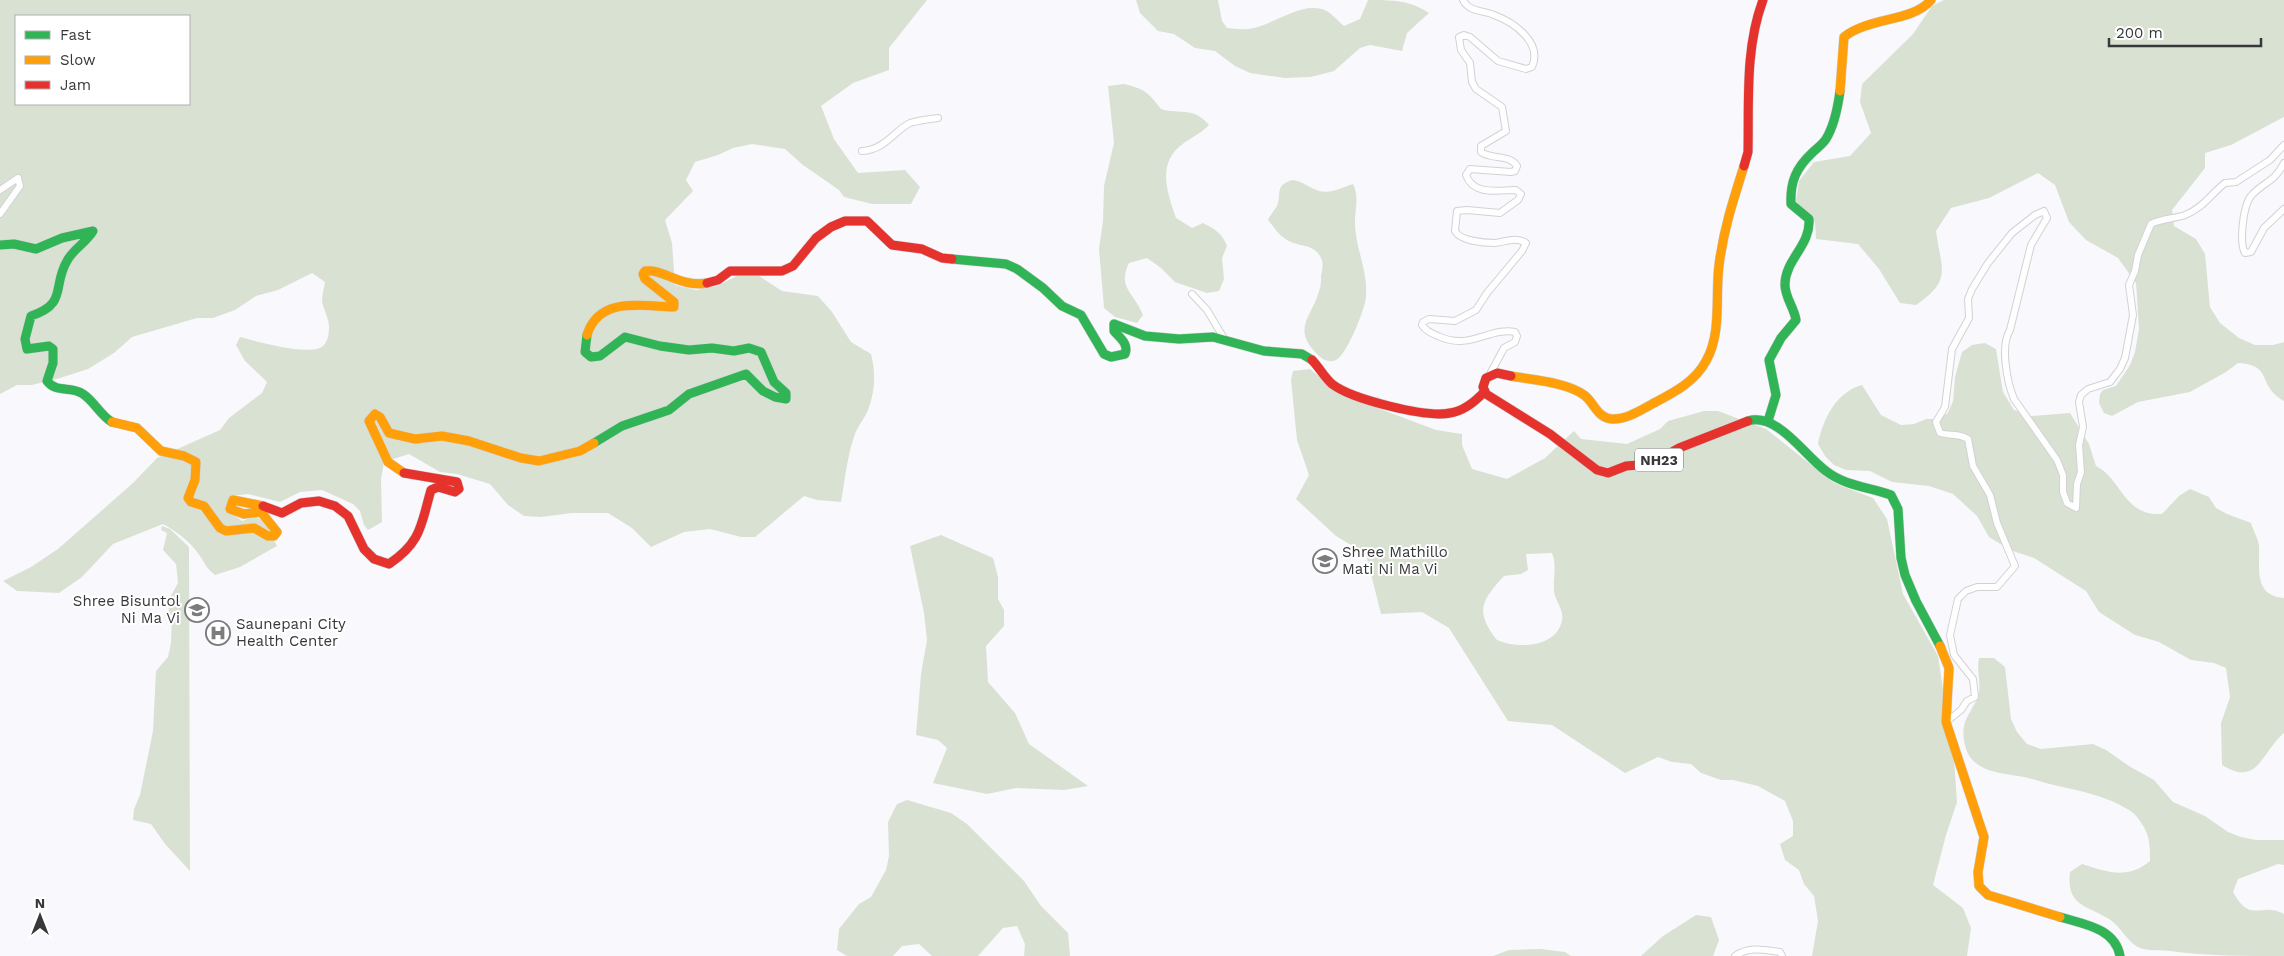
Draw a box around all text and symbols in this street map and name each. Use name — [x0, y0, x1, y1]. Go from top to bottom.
legend — [15, 15, 190, 105]
scale bar — [2109, 15, 2262, 47]
text: 200 m — [2116, 24, 2163, 42]
text: Fast — [60, 26, 92, 44]
text: Slow — [60, 51, 96, 69]
text: Jam — [60, 76, 91, 94]
road number: NH23 — [1635, 448, 1683, 472]
place label: Shree Mathillo Mati Ni Ma Vi — [1342, 543, 1448, 578]
school or university icon: Shree Mathillo Mati Ni Ma Vi — [1312, 548, 1338, 574]
place label: Shree Bisuntol Ni Ma Vi — [73, 592, 180, 627]
school or university icon: Shree Bisuntol Ni Ma Vi — [184, 597, 210, 623]
place label: Saunepani City Health Center — [236, 615, 346, 650]
hospital icon: Saunepani City Health Center — [205, 620, 231, 646]
north arrow — [15, 891, 65, 941]
text: N — [35, 895, 45, 911]

